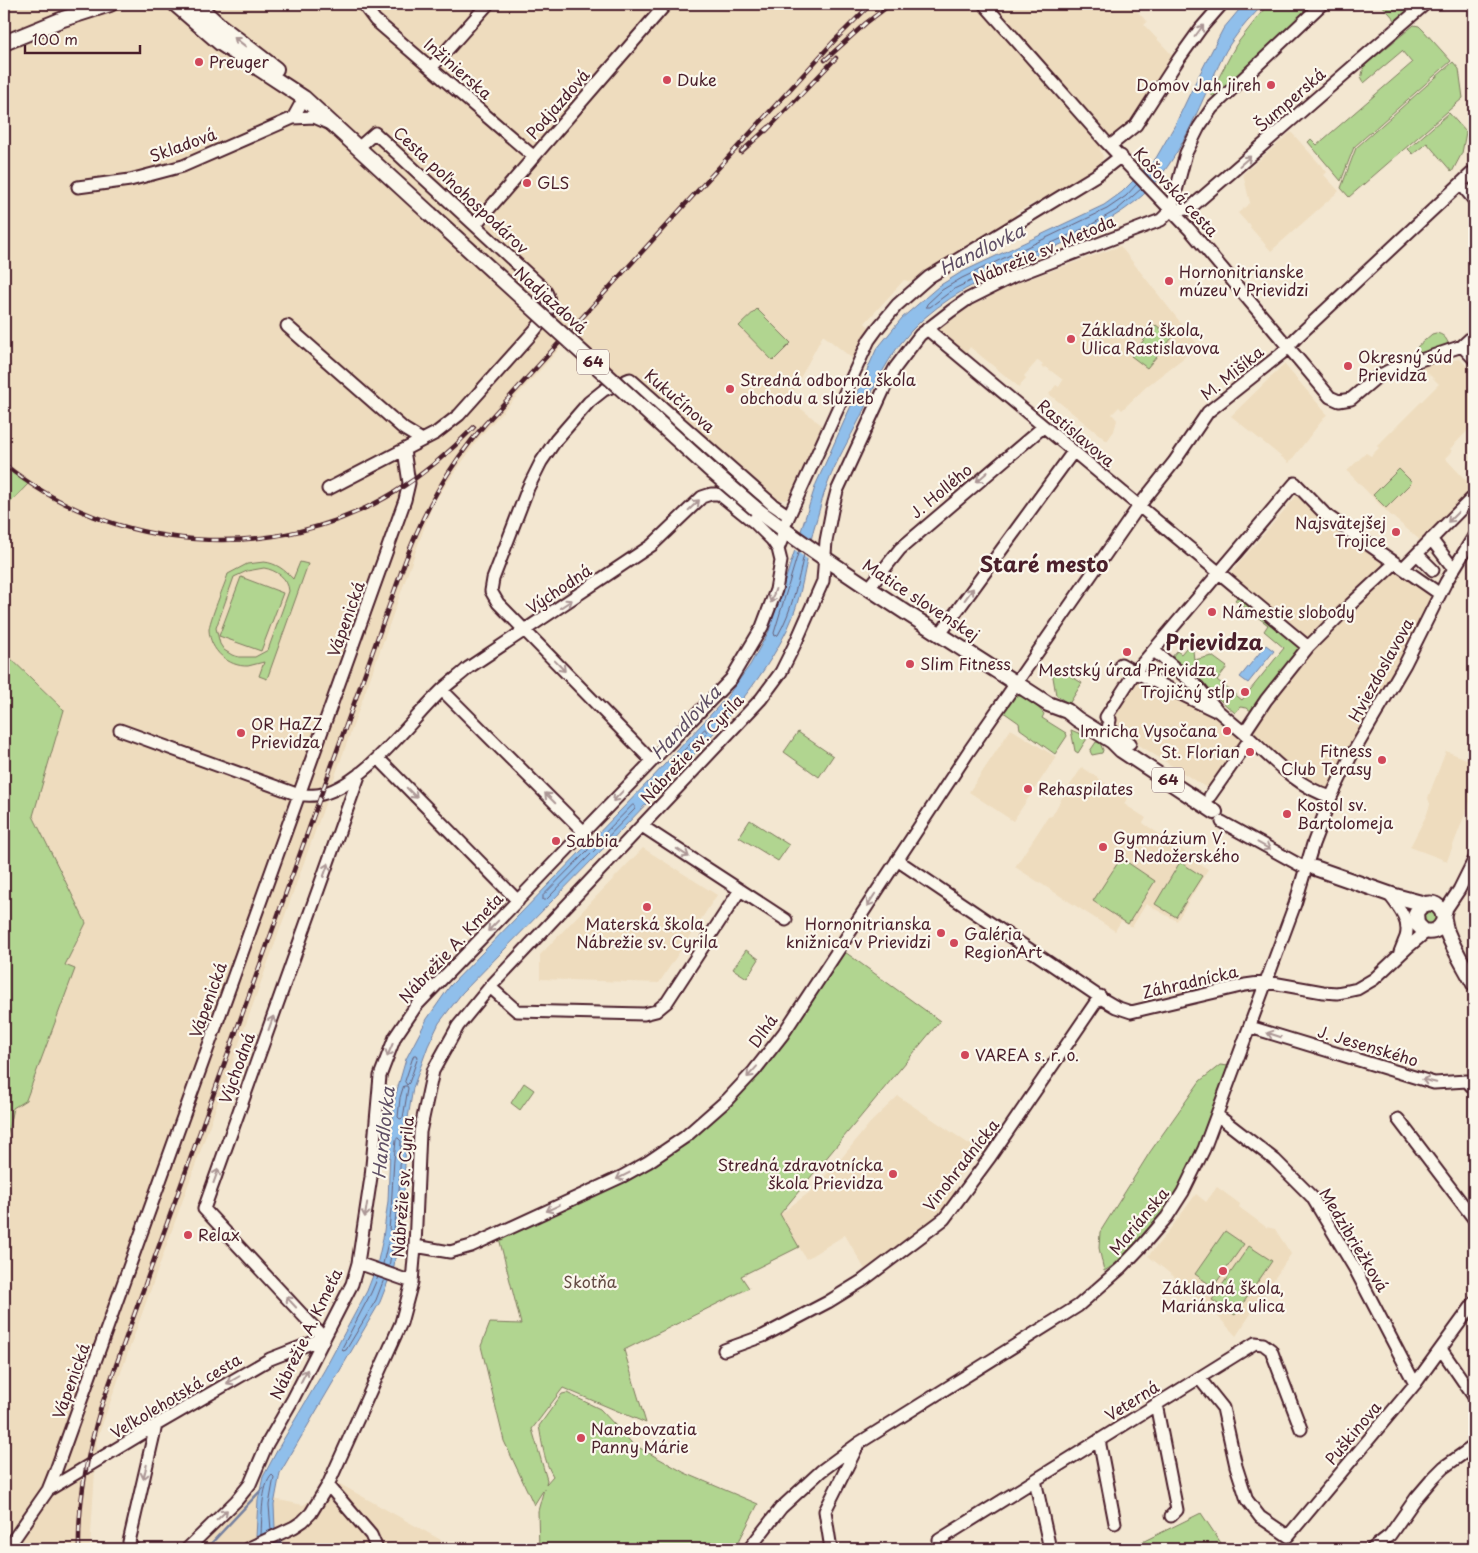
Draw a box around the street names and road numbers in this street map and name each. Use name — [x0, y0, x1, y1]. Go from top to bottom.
street label: Inžinierska — [419, 32, 498, 105]
street label: Šumperská — [1249, 62, 1330, 137]
street label: Podjazdová — [520, 63, 595, 144]
street label: Cesta poľnohospodárov — [389, 120, 535, 259]
street label: Skladová — [146, 121, 219, 167]
street label: Košovská cesta — [1129, 141, 1225, 242]
street label: Nábrežie sv. Metoda — [969, 208, 1119, 290]
street label: Nadjazdová — [510, 260, 594, 339]
street label: M. Mišíka — [1195, 339, 1268, 405]
road number: 64 — [577, 350, 609, 374]
street label: Kukučínova — [640, 363, 721, 438]
street label: Rastislavova — [1033, 393, 1121, 472]
street label: J. Hollého — [904, 457, 977, 523]
street label: Matice slovenskej — [858, 552, 985, 646]
street label: Východná — [521, 558, 596, 619]
street label: Vápenická — [320, 577, 370, 660]
street label: Hviezdoslavova — [1342, 613, 1419, 726]
street label: Nábrežie sv. Cyrila — [634, 688, 748, 808]
road number: 64 — [1152, 768, 1184, 792]
street label: Nábrežie A. Kmeťa — [393, 887, 508, 1008]
street label: Vápenická — [182, 958, 232, 1041]
street label: Záhradnícka — [1139, 958, 1240, 1004]
street label: Dlhá — [742, 1009, 782, 1052]
street label: J. Jesenského — [1315, 1018, 1422, 1072]
street label: Východná — [212, 1029, 260, 1107]
street label: Vinohradnícka — [916, 1113, 1004, 1216]
street label: Nábrežie sv. Cyrila — [385, 1115, 419, 1258]
street label: Mariánska — [1103, 1181, 1174, 1259]
street label: Medzibriežková — [1314, 1183, 1396, 1296]
street label: Nábrežie A. Kmeťa — [263, 1264, 347, 1403]
street label: Vápenická — [45, 1339, 95, 1422]
street label: Veľkolehotská cesta — [106, 1347, 245, 1444]
street label: Veterná — [1100, 1374, 1163, 1426]
street label: Puškinova — [1318, 1395, 1386, 1470]

